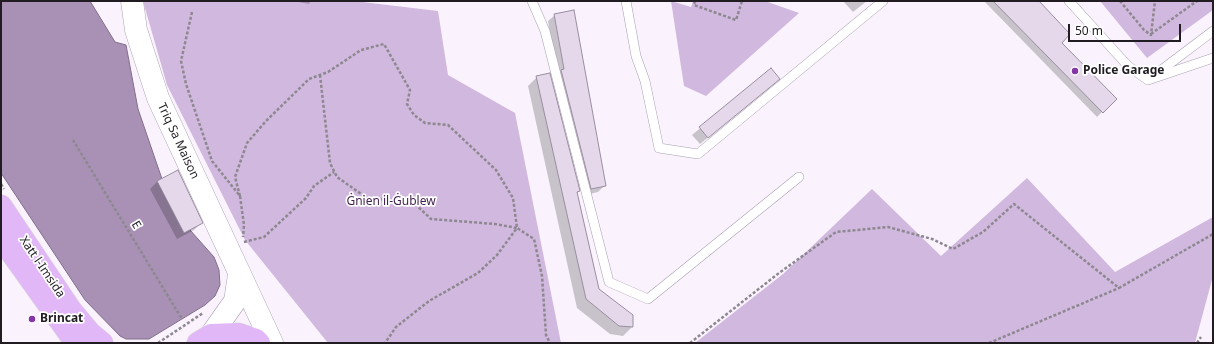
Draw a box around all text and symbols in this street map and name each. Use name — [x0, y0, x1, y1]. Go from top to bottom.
scale bar — [1070, 16, 1183, 42]
text: 50 m — [1075, 22, 1103, 39]
place label: Police Garage — [1083, 64, 1165, 78]
marker: Police Garage — [1070, 66, 1080, 76]
street label: Triq Sa Maison — [154, 101, 202, 181]
park label: Ġnien il-Ġublew — [346, 195, 436, 209]
street label: E — [128, 218, 144, 232]
street label: Xatt l-Imsida — [16, 234, 68, 300]
place label: Brincat — [40, 312, 83, 326]
marker: Brincat — [27, 314, 37, 324]

